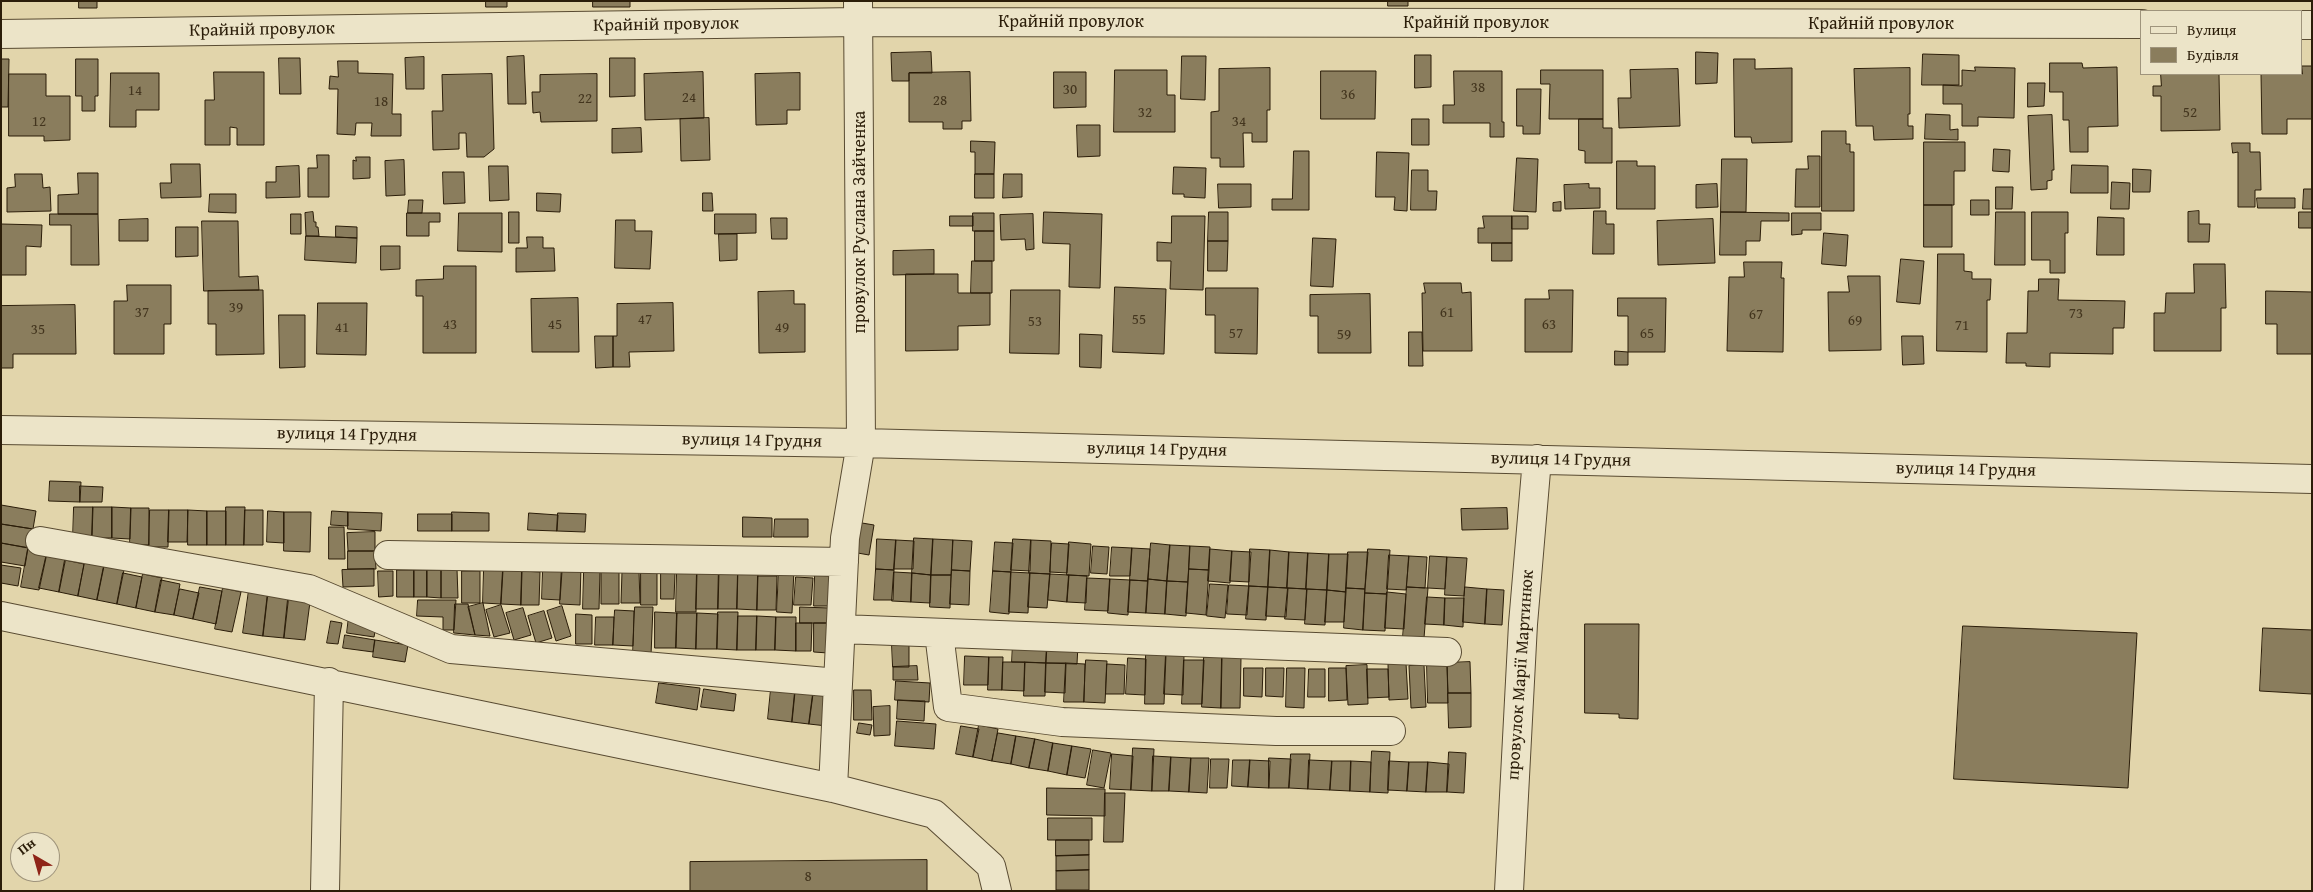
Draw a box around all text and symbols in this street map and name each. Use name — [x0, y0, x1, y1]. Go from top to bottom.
legend — [2140, 10, 2303, 75]
street label: Крайній провулок — [998, 11, 1144, 33]
street label: Крайній провулок — [1403, 12, 1549, 34]
street label: Крайній провулок — [593, 13, 739, 37]
street label: Крайній провулок — [1808, 13, 1954, 35]
street label: Крайній провулок — [189, 18, 335, 42]
text: Вулиця — [2187, 19, 2236, 40]
text: Будівля — [2187, 44, 2239, 65]
house number: 38 — [1471, 79, 1485, 97]
house number: 30 — [1063, 81, 1077, 99]
house number: 14 — [128, 82, 142, 100]
house number: 36 — [1341, 86, 1355, 104]
house number: 24 — [682, 89, 696, 107]
house number: 22 — [578, 90, 592, 108]
house number: 28 — [933, 92, 947, 110]
house number: 18 — [374, 93, 388, 111]
house number: 32 — [1138, 104, 1152, 122]
house number: 52 — [2183, 104, 2197, 122]
street label: провулок Руслана Зайченка — [849, 111, 871, 333]
house number: 12 — [32, 113, 46, 131]
house number: 34 — [1232, 113, 1246, 131]
house number: 39 — [229, 299, 243, 317]
house number: 37 — [135, 304, 149, 322]
house number: 61 — [1440, 304, 1454, 322]
house number: 73 — [2069, 305, 2083, 323]
house number: 67 — [1749, 306, 1763, 324]
house number: 47 — [638, 311, 652, 329]
house number: 55 — [1132, 311, 1146, 329]
house number: 69 — [1848, 312, 1862, 330]
house number: 53 — [1028, 313, 1042, 331]
house number: 43 — [443, 316, 457, 334]
house number: 45 — [548, 316, 562, 334]
house number: 63 — [1542, 316, 1556, 334]
house number: 71 — [1955, 317, 1969, 335]
house number: 41 — [335, 319, 349, 337]
house number: 49 — [775, 319, 789, 337]
house number: 35 — [31, 321, 45, 339]
house number: 57 — [1229, 325, 1243, 343]
house number: 65 — [1640, 325, 1654, 343]
house number: 59 — [1337, 326, 1351, 344]
street label: вулиця 14 Грудня — [277, 423, 417, 447]
street label: вулиця 14 Грудня — [682, 429, 822, 453]
street label: вулиця 14 Грудня — [1087, 438, 1227, 462]
street label: вулиця 14 Грудня — [1491, 448, 1631, 472]
street label: вулиця 14 Грудня — [1896, 458, 2036, 482]
street label: провулок Марії Мартинюк — [1503, 569, 1539, 781]
north arrow — [10, 832, 60, 882]
text: Пн — [13, 833, 40, 859]
house number: 8 — [804, 868, 812, 886]

